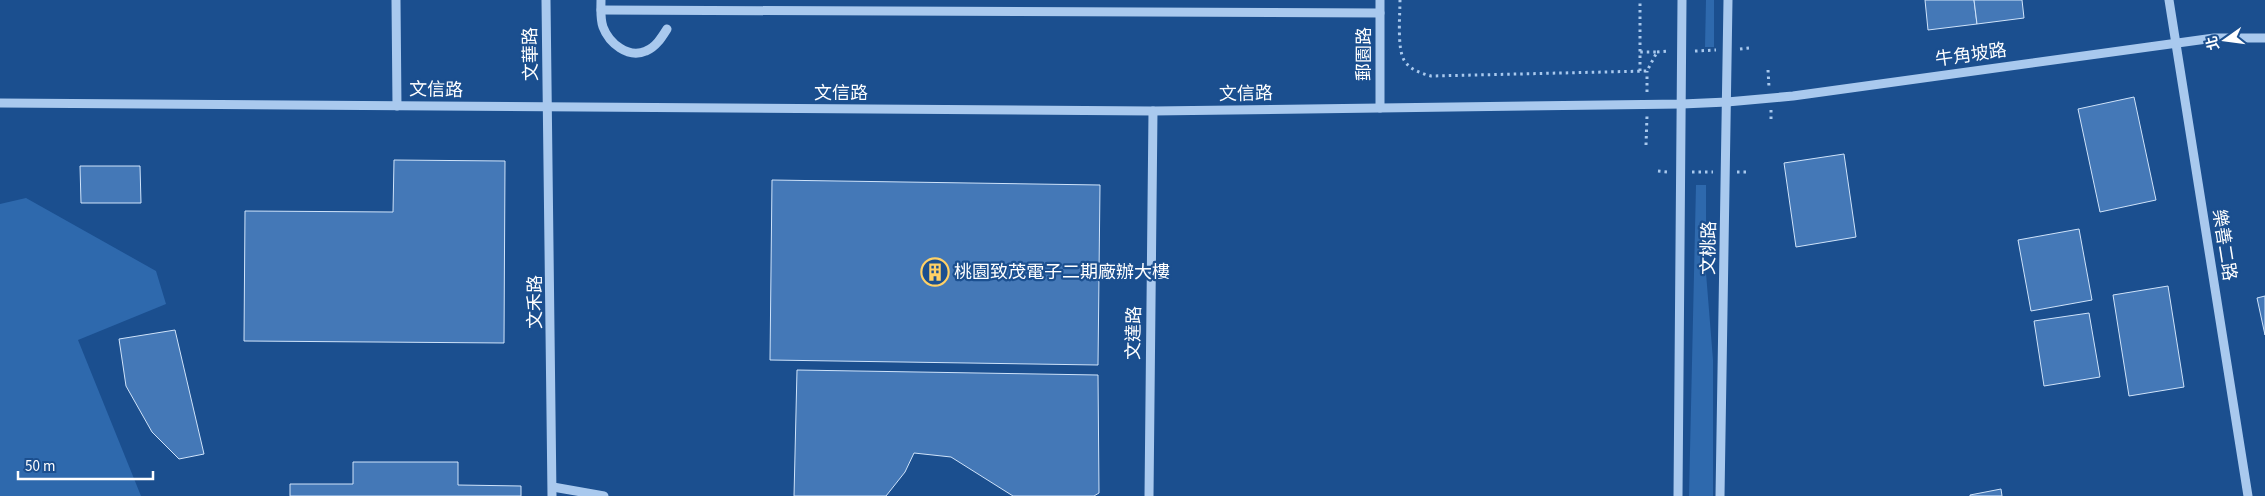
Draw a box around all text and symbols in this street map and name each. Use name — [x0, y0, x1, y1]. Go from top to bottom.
north arrow — [2200, 15, 2250, 65]
street label: 文華路 — [518, 27, 544, 81]
street label: 郵園路 — [1352, 27, 1377, 81]
text: 北 — [2202, 34, 2225, 52]
street label: 牛角坡路 — [1934, 38, 2008, 72]
street label: 文信路 — [409, 77, 463, 103]
street label: 文信路 — [814, 81, 868, 106]
street label: 文信路 — [1219, 81, 1273, 107]
street label: 樂善二路 — [2206, 207, 2242, 283]
street label: 文桃路 — [1696, 221, 1722, 275]
building icon: 桃園致茂電子二期廠辦大樓 — [920, 257, 950, 287]
place label: 桃園致茂電子二期廠辦大樓 — [954, 260, 1170, 285]
street label: 文禾路 — [523, 275, 548, 329]
street label: 文達路 — [1121, 306, 1147, 360]
scale bar — [18, 448, 152, 480]
text: 50 m — [25, 456, 55, 477]

